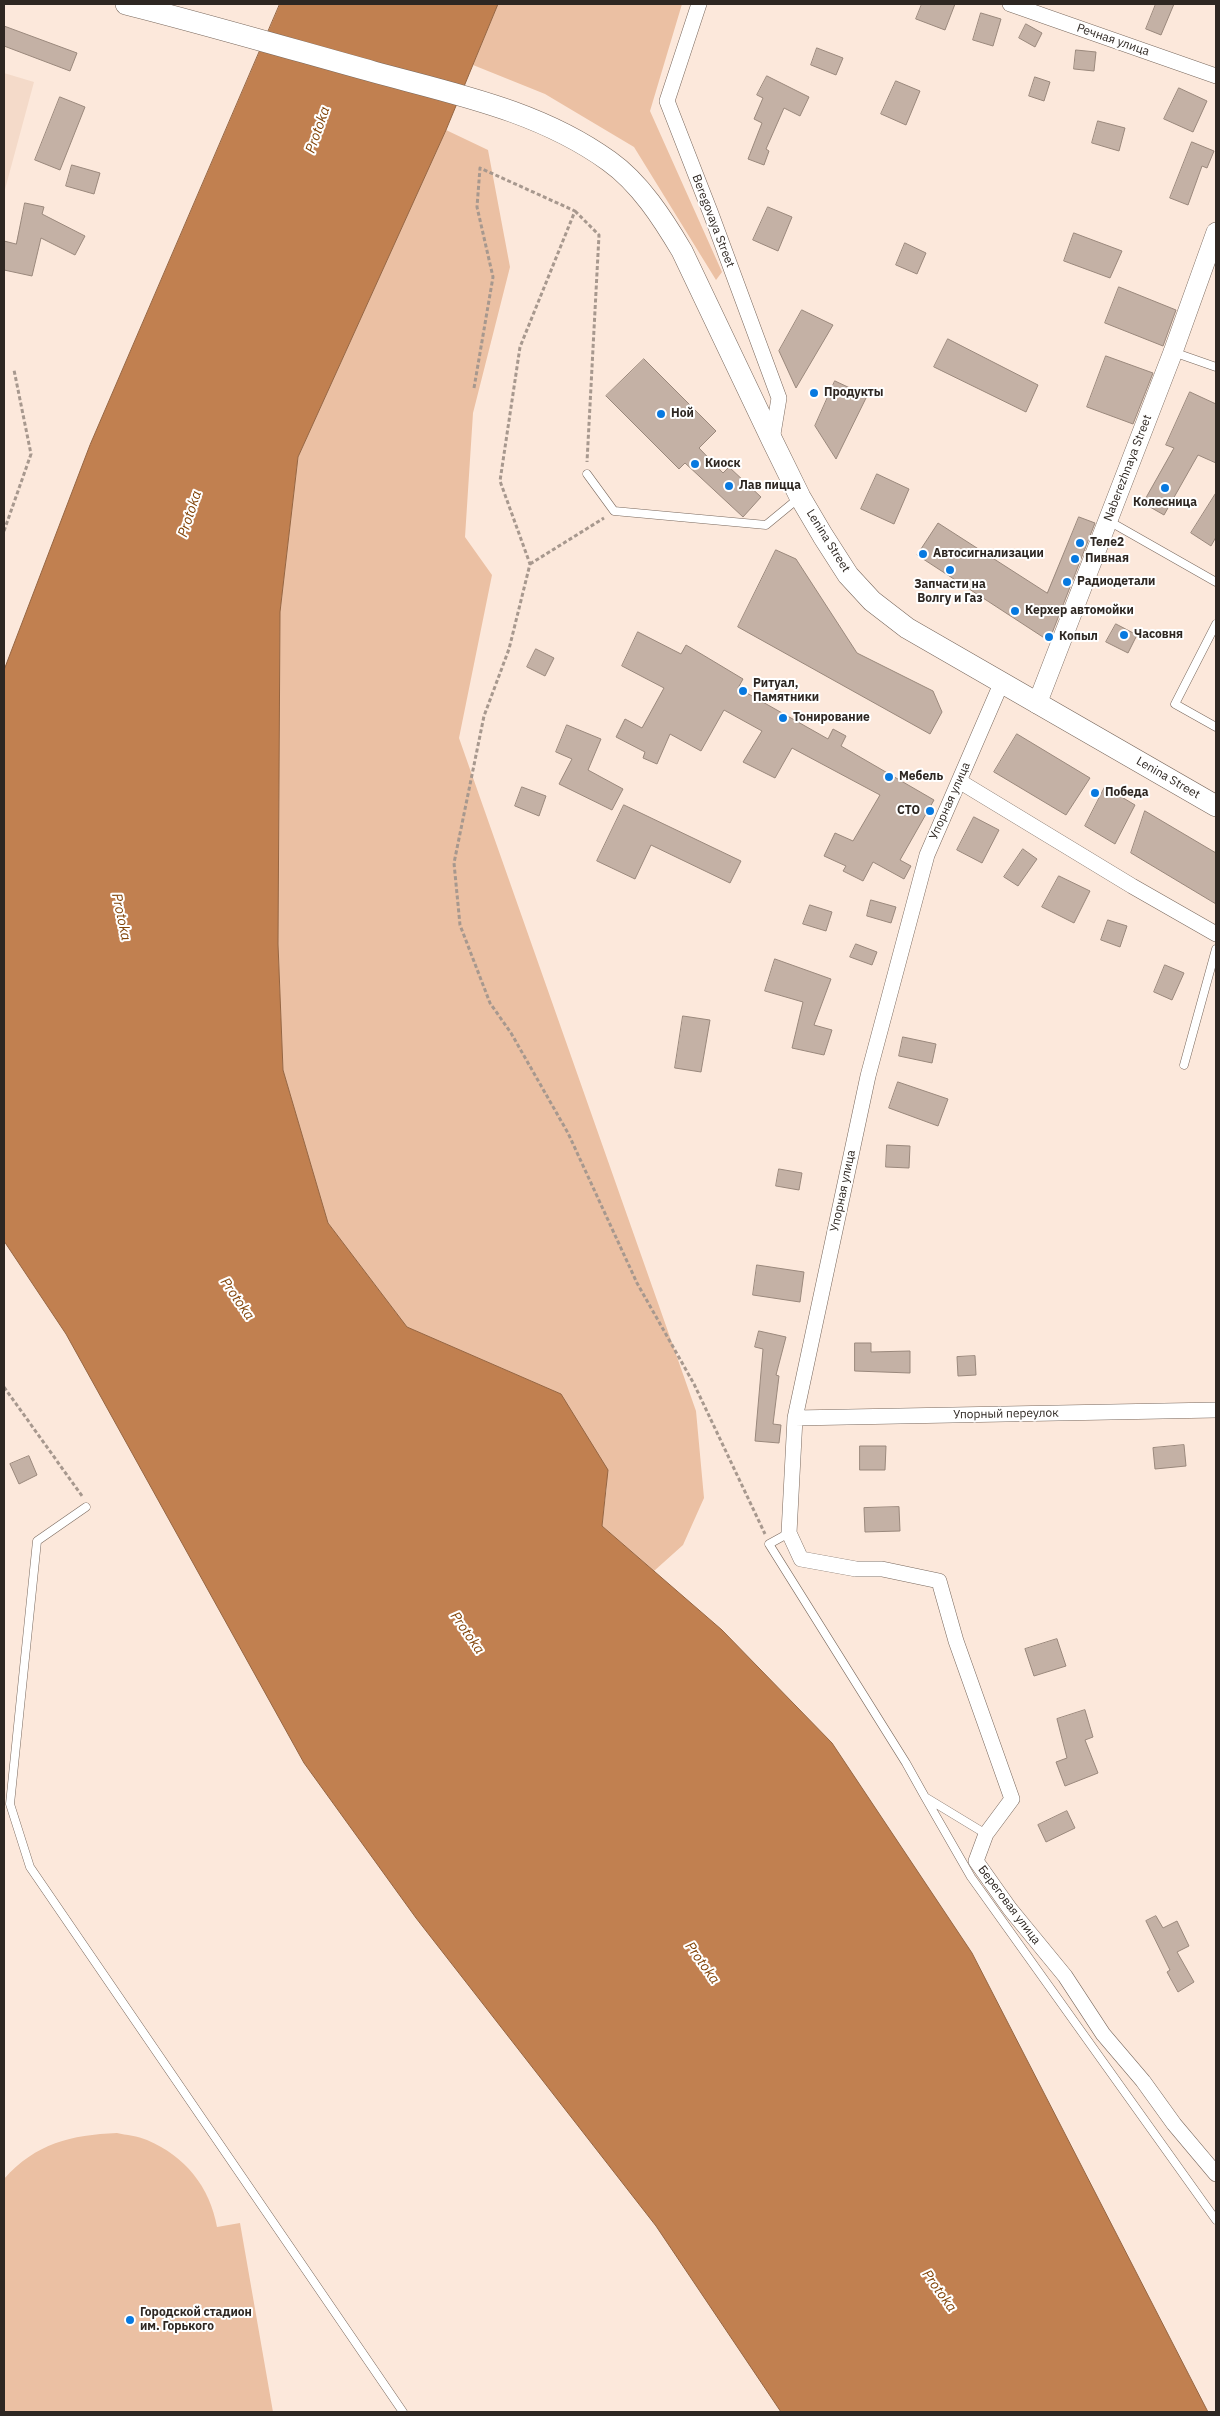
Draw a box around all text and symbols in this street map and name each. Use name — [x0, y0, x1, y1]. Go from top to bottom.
street label: Речная улица — [1075, 21, 1151, 59]
water label: Protoka — [302, 105, 334, 155]
street label: Beregovaya Street — [689, 173, 737, 269]
place label: Продукты — [824, 386, 883, 400]
marker: Продукты — [808, 387, 820, 399]
place label: Ной — [671, 407, 694, 421]
marker: Ной — [655, 408, 667, 420]
street label: Naberezhnaya Street — [1101, 413, 1155, 523]
place label: Киоск — [705, 457, 741, 471]
marker: Киоск — [689, 458, 701, 470]
place label: Лав пицца — [739, 479, 801, 493]
marker: Лав пицца — [723, 480, 735, 492]
marker: Колесница — [1159, 482, 1171, 494]
water label: Protoka — [175, 489, 205, 539]
place label: Колесница — [1133, 496, 1197, 510]
street label: Lenina Street — [803, 507, 853, 575]
place label: Теле2 — [1090, 536, 1124, 550]
marker: Теле2 — [1074, 537, 1086, 549]
place label: Автосигнализации — [933, 547, 1044, 561]
marker: Автосигнализации — [917, 548, 929, 560]
place label: Пивная — [1085, 552, 1129, 566]
marker: Пивная — [1069, 553, 1081, 565]
marker: Запчасти на Волгу и Газ — [944, 564, 956, 576]
place label: Радиодетали — [1077, 575, 1155, 589]
marker: Радиодетали — [1061, 576, 1073, 588]
place label: Запчасти на Волгу и Газ — [914, 578, 986, 606]
place label: Керхер автомойки — [1025, 604, 1134, 618]
marker: Керхер автомойки — [1009, 605, 1021, 617]
place label: Часовня — [1134, 628, 1183, 642]
marker: Часовня — [1118, 629, 1130, 641]
place label: Копыл — [1059, 630, 1098, 644]
marker: Копыл — [1043, 631, 1055, 643]
place label: Ритуал, Памятники — [753, 677, 819, 705]
marker: Ритуал, Памятники — [737, 685, 749, 697]
place label: Тонирование — [793, 711, 870, 725]
marker: Тонирование — [777, 712, 789, 724]
street label: Lenina Street — [1134, 754, 1202, 802]
street label: Упорная улица — [927, 760, 973, 842]
place label: Мебель — [899, 770, 943, 784]
marker: Мебель — [883, 771, 895, 783]
place label: Победа — [1105, 786, 1149, 800]
marker: Победа — [1089, 787, 1101, 799]
place label: СТО — [897, 804, 920, 818]
marker: СТО — [924, 805, 936, 817]
water label: Protoka — [108, 892, 134, 942]
street label: Упорная улица — [827, 1149, 859, 1233]
water label: Protoka — [216, 1275, 258, 1323]
street label: Упорный переулок — [953, 1406, 1059, 1422]
water label: Protoka — [446, 1609, 488, 1657]
street label: Береговая улица — [975, 1863, 1043, 1947]
water label: Protoka — [681, 1939, 723, 1987]
water label: Protoka — [918, 2267, 960, 2315]
place label: Городской cтадион им. Горького — [140, 2306, 252, 2334]
marker: Городской cтадион им. Горького — [124, 2314, 136, 2326]

